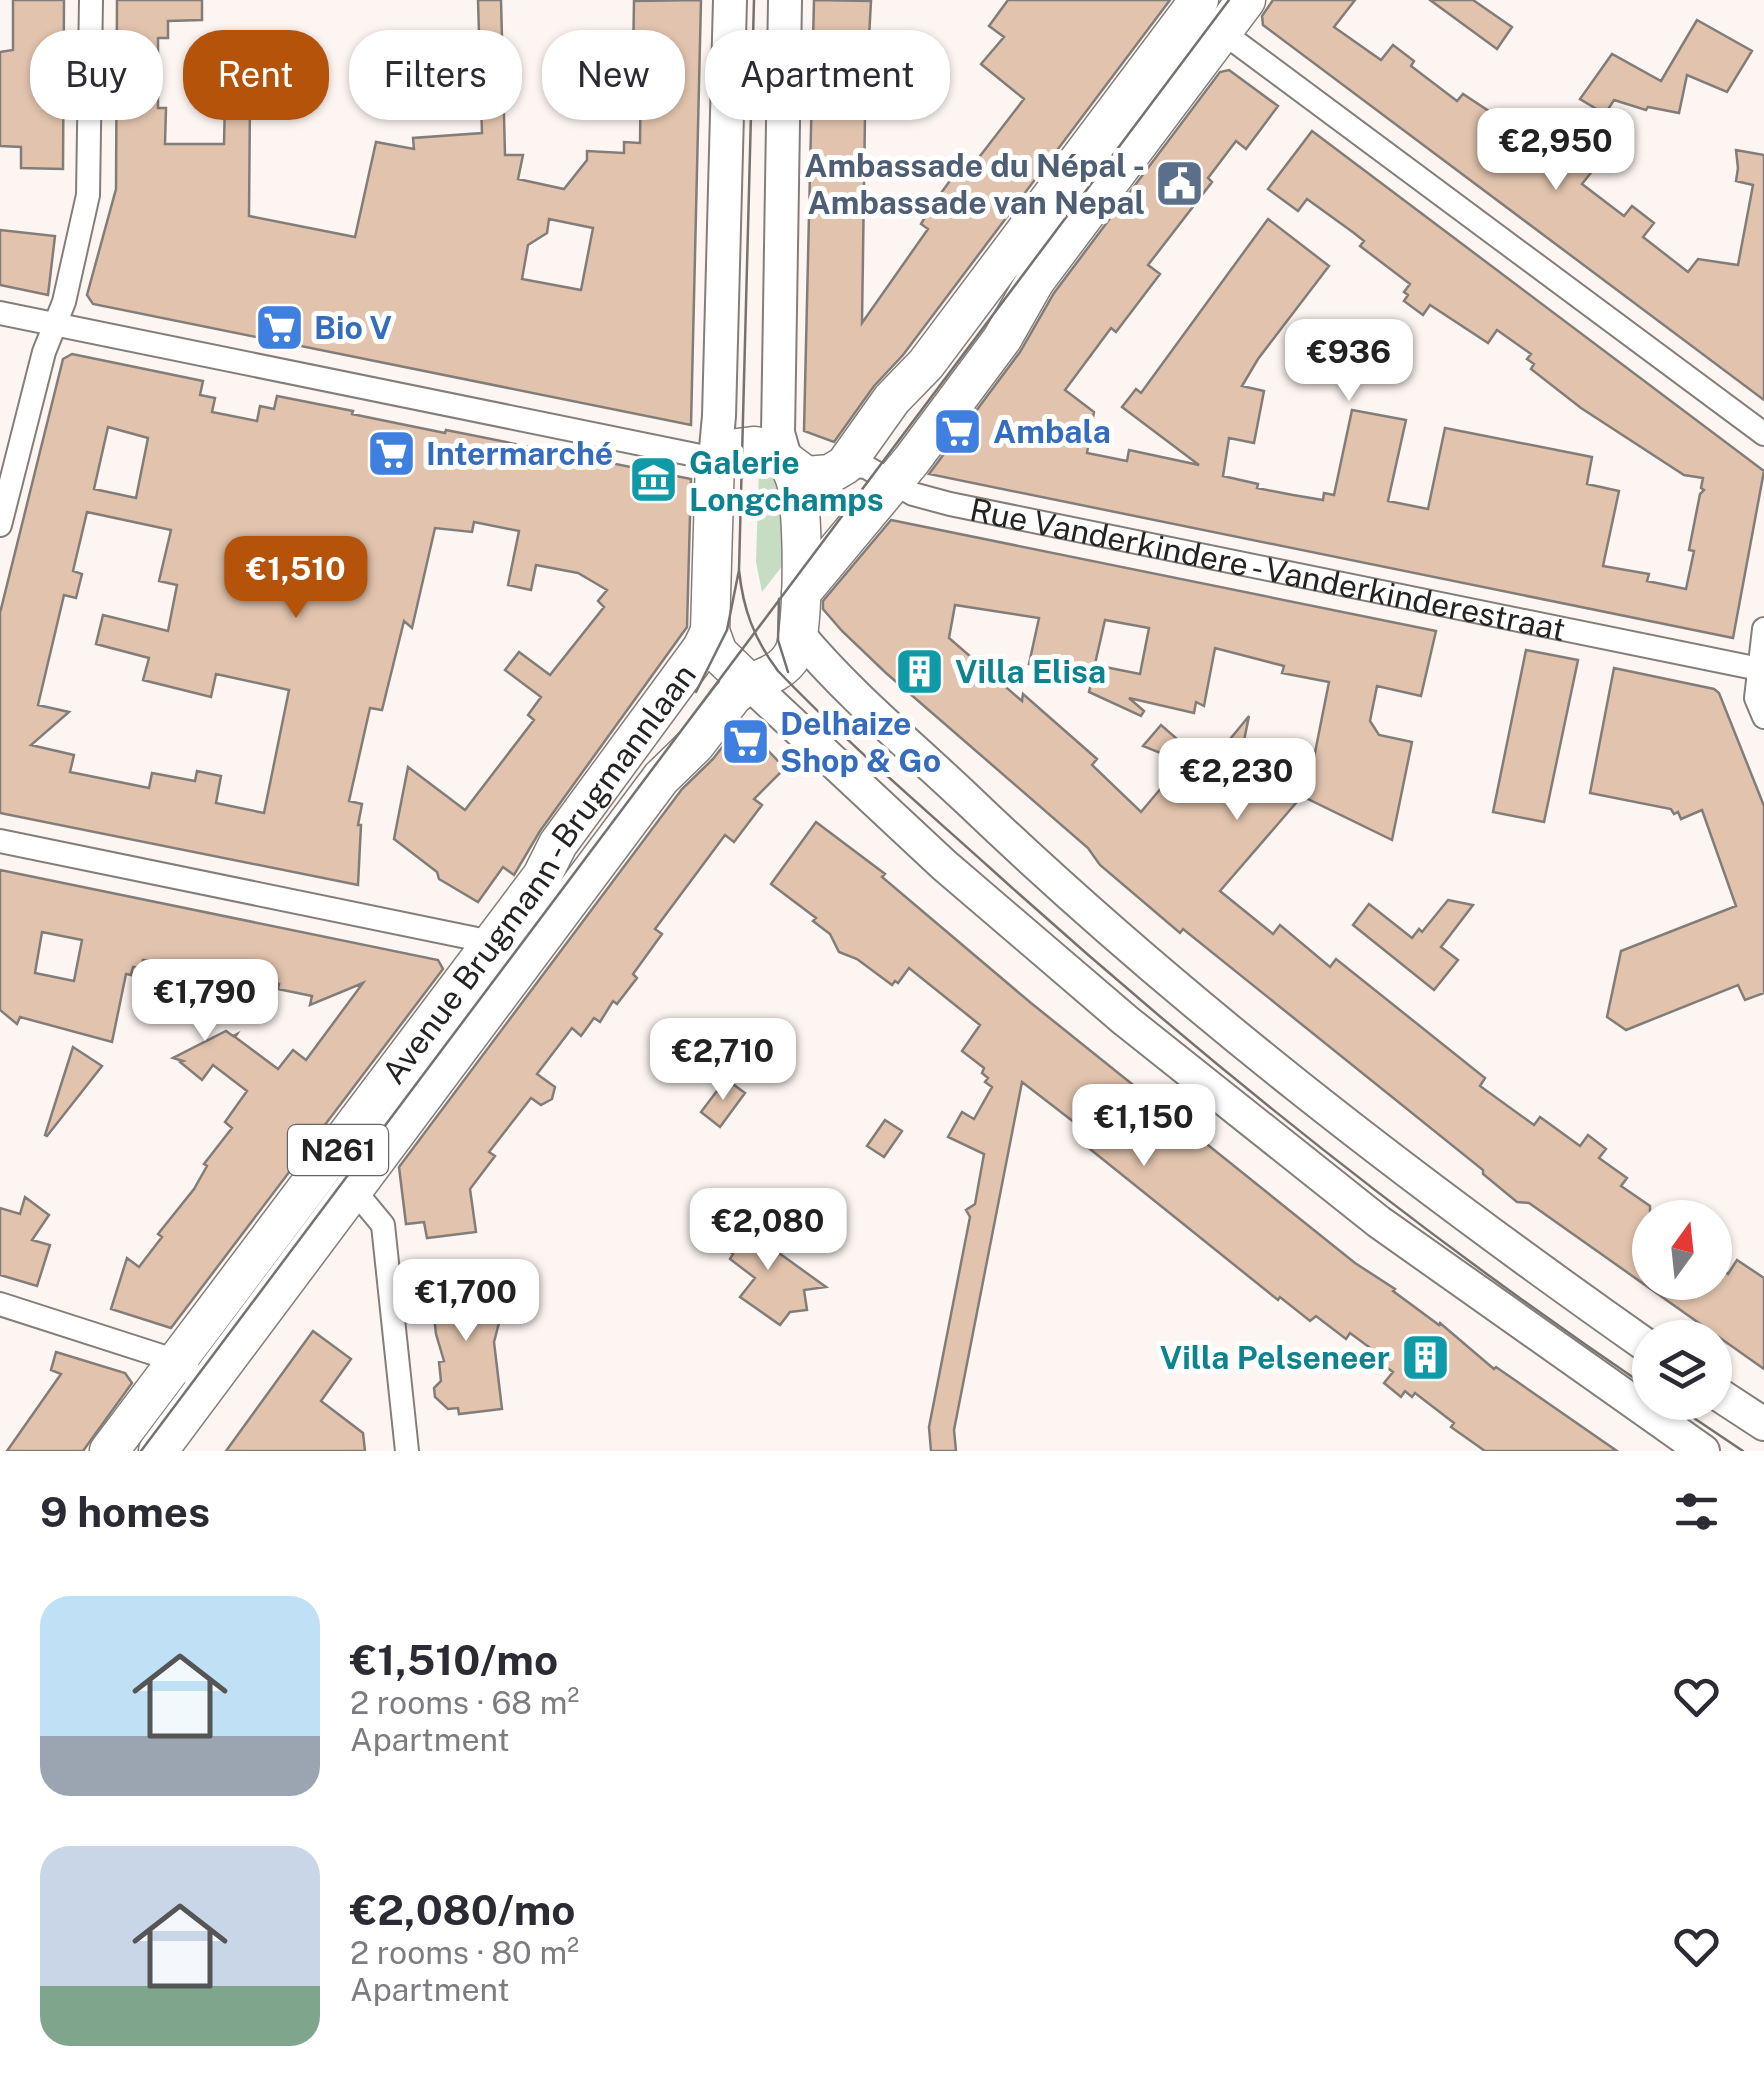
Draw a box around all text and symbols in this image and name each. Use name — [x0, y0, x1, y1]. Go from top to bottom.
chip: Buy — [30, 30, 163, 120]
chip: Rent — [183, 30, 329, 120]
chip: Filters — [349, 30, 522, 120]
chip: New — [542, 30, 685, 120]
chip: Apartment — [705, 30, 950, 120]
pin: €2,950 — [1475, 108, 1637, 193]
text: €2,950 — [1499, 122, 1613, 159]
place label: Ambassade du Népal - Ambassade van Nepal — [804, 147, 1145, 221]
public building icon: Ambassade du Népal - Ambassade van Nepal — [1154, 157, 1206, 209]
supermarket icon: Bio V — [253, 301, 305, 353]
place label: Bio V — [314, 309, 392, 346]
pin: €936 — [1290, 319, 1408, 404]
text: €936 — [1307, 333, 1391, 370]
supermarket icon: Ambala — [932, 405, 984, 457]
place label: Ambala — [993, 413, 1111, 450]
supermarket icon: Intermarché — [365, 427, 417, 479]
place label: Intermarché — [426, 435, 613, 472]
place label: Galerie Longchamps — [689, 444, 884, 518]
museum icon: Galerie Longchamps — [628, 454, 680, 506]
street label: Rue Vanderkindere - Vanderkinderestraat — [967, 490, 1569, 648]
pin: €1,510 — [215, 536, 377, 621]
text: €1,510 — [246, 550, 346, 587]
building icon: Villa Elisa — [894, 645, 946, 697]
place label: Villa Elisa — [955, 653, 1106, 690]
street label: Avenue Brugmann - Brugmannlaan — [374, 657, 703, 1090]
place label: Delhaize Shop & Go — [780, 705, 941, 779]
supermarket icon: Delhaize Shop & Go — [719, 715, 771, 767]
pin: €2,230 — [1156, 738, 1318, 823]
text: €2,230 — [1181, 752, 1293, 789]
pin: €1,790 — [124, 959, 286, 1044]
text: €1,790 — [154, 973, 256, 1010]
pin: €2,710 — [642, 1018, 804, 1103]
text: €2,710 — [672, 1032, 774, 1069]
pin: €1,150 — [1063, 1084, 1225, 1169]
text: €1,150 — [1094, 1098, 1194, 1135]
road number: N261 — [288, 1125, 388, 1175]
pin: €2,080 — [687, 1188, 849, 1273]
north arrow — [1632, 1200, 1732, 1300]
map controls — [1632, 1200, 1732, 1420]
text: €2,080 — [712, 1202, 824, 1239]
pin: €1,700 — [385, 1259, 547, 1344]
text: €1,700 — [415, 1273, 517, 1310]
button: layers — [1632, 1320, 1732, 1420]
building icon: Villa Pelseneer — [1399, 1331, 1451, 1383]
place label: Villa Pelseneer — [1160, 1339, 1390, 1376]
icon: filters — [1669, 1484, 1724, 1539]
text: 9 homes — [40, 1487, 210, 1536]
text: €1,510/mo — [350, 1635, 558, 1684]
icon: home — [120, 1636, 240, 1756]
icon: heart — [1669, 1669, 1724, 1724]
text: 2 rooms · 68 m² — [350, 1684, 579, 1721]
text: Apartment — [350, 1721, 510, 1758]
text: €2,080/mo — [350, 1885, 576, 1934]
icon: home — [120, 1886, 240, 2006]
icon: heart — [1669, 1919, 1724, 1974]
text: 2 rooms · 80 m² — [350, 1934, 579, 1971]
text: Apartment — [350, 1971, 510, 2008]

